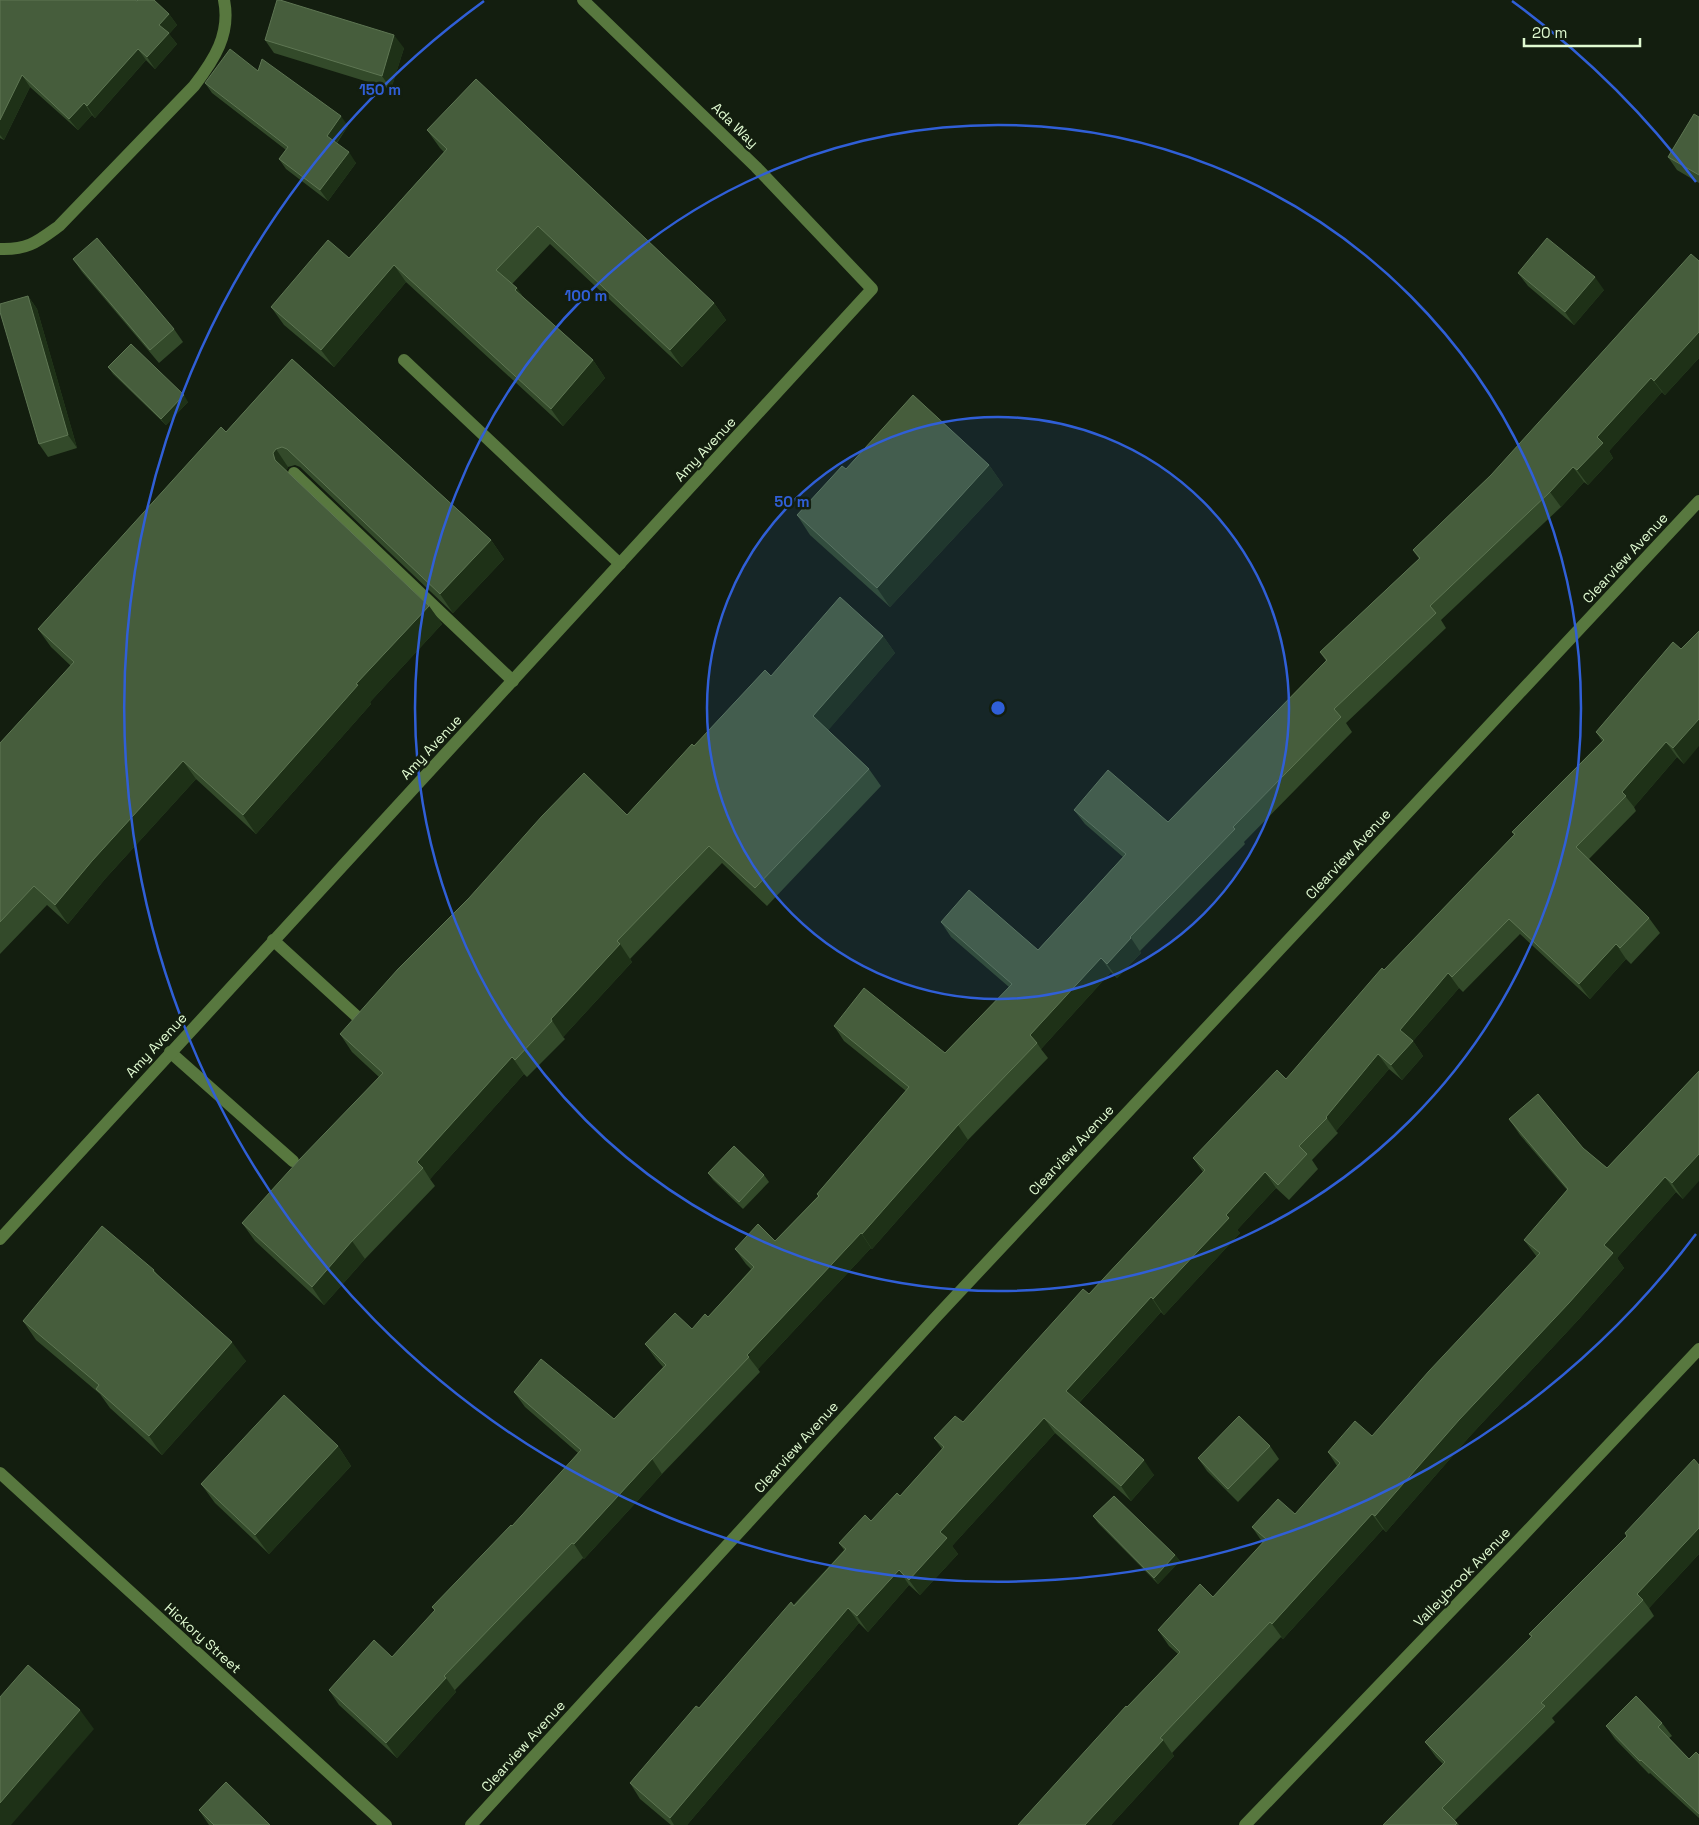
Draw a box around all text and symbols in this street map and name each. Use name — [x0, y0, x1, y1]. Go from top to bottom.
scale bar — [1524, 15, 1640, 47]
text: 20 m — [1532, 23, 1567, 42]
text: 150 m — [359, 80, 401, 99]
street label: Ada Way — [708, 98, 762, 152]
text: 100 m — [565, 286, 607, 305]
street label: Amy Avenue — [670, 413, 740, 485]
text: 50 m — [774, 492, 810, 511]
street label: Clearview Avenue — [1578, 509, 1672, 607]
centre of rings — [989, 699, 1007, 717]
street label: Amy Avenue — [396, 711, 466, 783]
street label: Clearview Avenue — [1301, 805, 1395, 903]
street label: Amy Avenue — [121, 1009, 191, 1081]
street label: Clearview Avenue — [1024, 1101, 1118, 1199]
street label: Clearview Avenue — [750, 1397, 842, 1497]
street label: Valleybrook Avenue — [1410, 1523, 1514, 1631]
street label: Hickory Street — [161, 1599, 245, 1677]
street label: Clearview Avenue — [477, 1696, 569, 1796]

